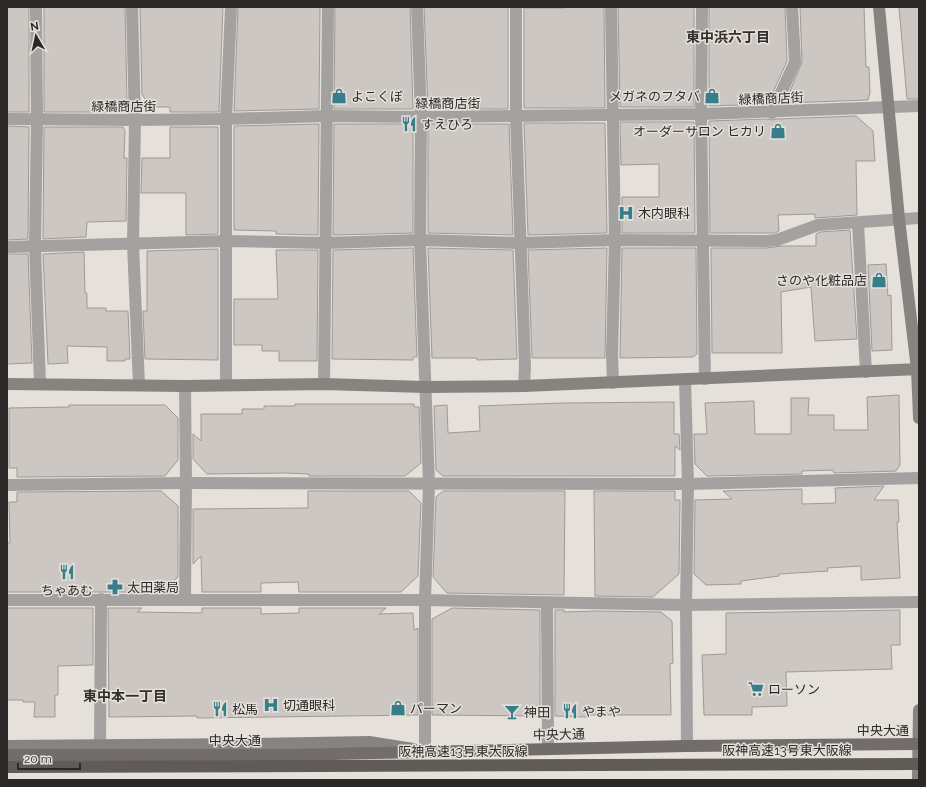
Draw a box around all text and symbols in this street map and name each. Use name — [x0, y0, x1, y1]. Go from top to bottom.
north arrow — [16, 16, 56, 56]
text: N — [29, 20, 40, 34]
district label: 東中浜六丁目 — [686, 29, 770, 45]
shop icon: よこくぼ — [330, 87, 348, 105]
shop icon: メガネのフタバ — [703, 87, 721, 105]
place label: よこくぼ — [351, 89, 403, 104]
place label: メガネのフタバ — [609, 89, 700, 104]
street label: 緑橋商店街 — [738, 90, 804, 107]
street label: 緑橋商店街 — [415, 96, 481, 111]
street label: 緑橋商店街 — [91, 99, 157, 114]
restaurant icon: すえひろ — [400, 115, 418, 133]
place label: すえひろ — [421, 117, 473, 132]
shop icon: オーダーサロン ヒカリ — [769, 122, 787, 140]
place label: オーダーサロン ヒカリ — [633, 124, 766, 139]
hospital icon: 木内眼科 — [617, 204, 635, 222]
place label: 木内眼科 — [638, 206, 690, 221]
shop icon: さのや化粧品店 — [870, 271, 888, 289]
place label: さのや化粧品店 — [776, 273, 867, 288]
restaurant icon: ちゃあむ — [58, 563, 76, 581]
pharmacy icon: 太田薬局 — [106, 578, 124, 596]
place label: 太田薬局 — [127, 580, 179, 595]
place label: ちゃあむ — [41, 583, 93, 598]
supermarket icon: ローソン — [747, 680, 765, 698]
place label: ローソン — [768, 682, 820, 697]
district label: 東中本一丁目 — [83, 688, 167, 704]
hospital icon: 切通眼科 — [262, 696, 280, 714]
place label: 切通眼科 — [283, 698, 335, 713]
shop icon: パーマン — [389, 699, 407, 717]
restaurant icon: 松馬 — [211, 700, 229, 718]
place label: パーマン — [410, 701, 462, 716]
place label: 松馬 — [232, 702, 258, 717]
restaurant icon: やまや — [561, 702, 579, 720]
bar icon: 神田 — [503, 703, 521, 721]
place label: やまや — [582, 704, 621, 719]
place label: 神田 — [524, 705, 550, 720]
street label: 中央大通 — [857, 723, 909, 738]
street label: 中央大通 — [533, 727, 585, 742]
street label: 中央大通 — [209, 733, 261, 748]
street label: 阪神高速13号東大阪線 — [722, 743, 852, 758]
street label: 阪神高速13号東大阪線 — [398, 744, 528, 759]
scale bar — [18, 745, 80, 771]
text: 20 m — [24, 752, 52, 766]

